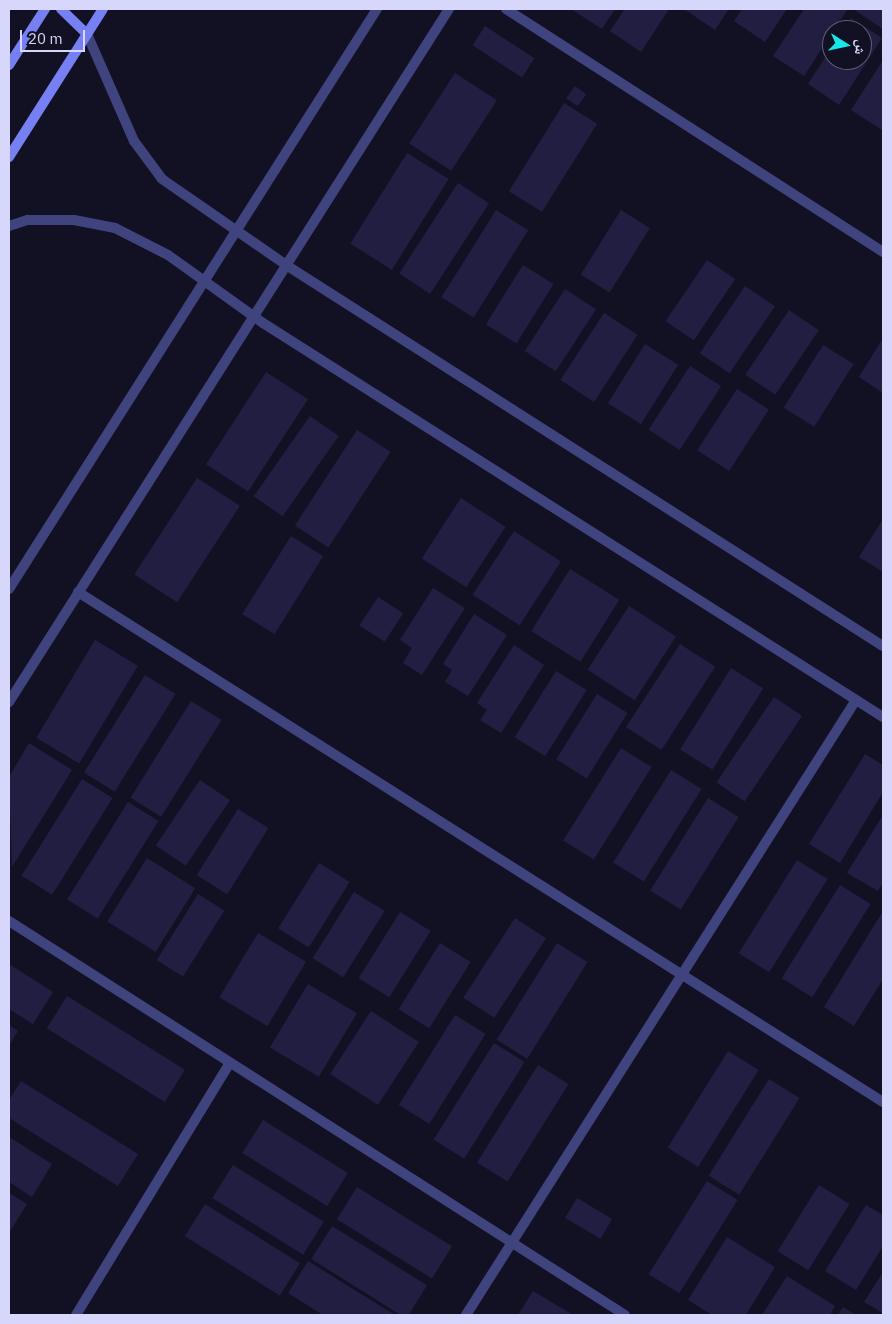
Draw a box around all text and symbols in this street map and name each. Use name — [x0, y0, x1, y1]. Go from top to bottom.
scale bar — [22, 20, 88, 52]
north arrow — [822, 20, 872, 70]
text: 20 m — [28, 29, 63, 48]
text: ش — [851, 39, 871, 56]

